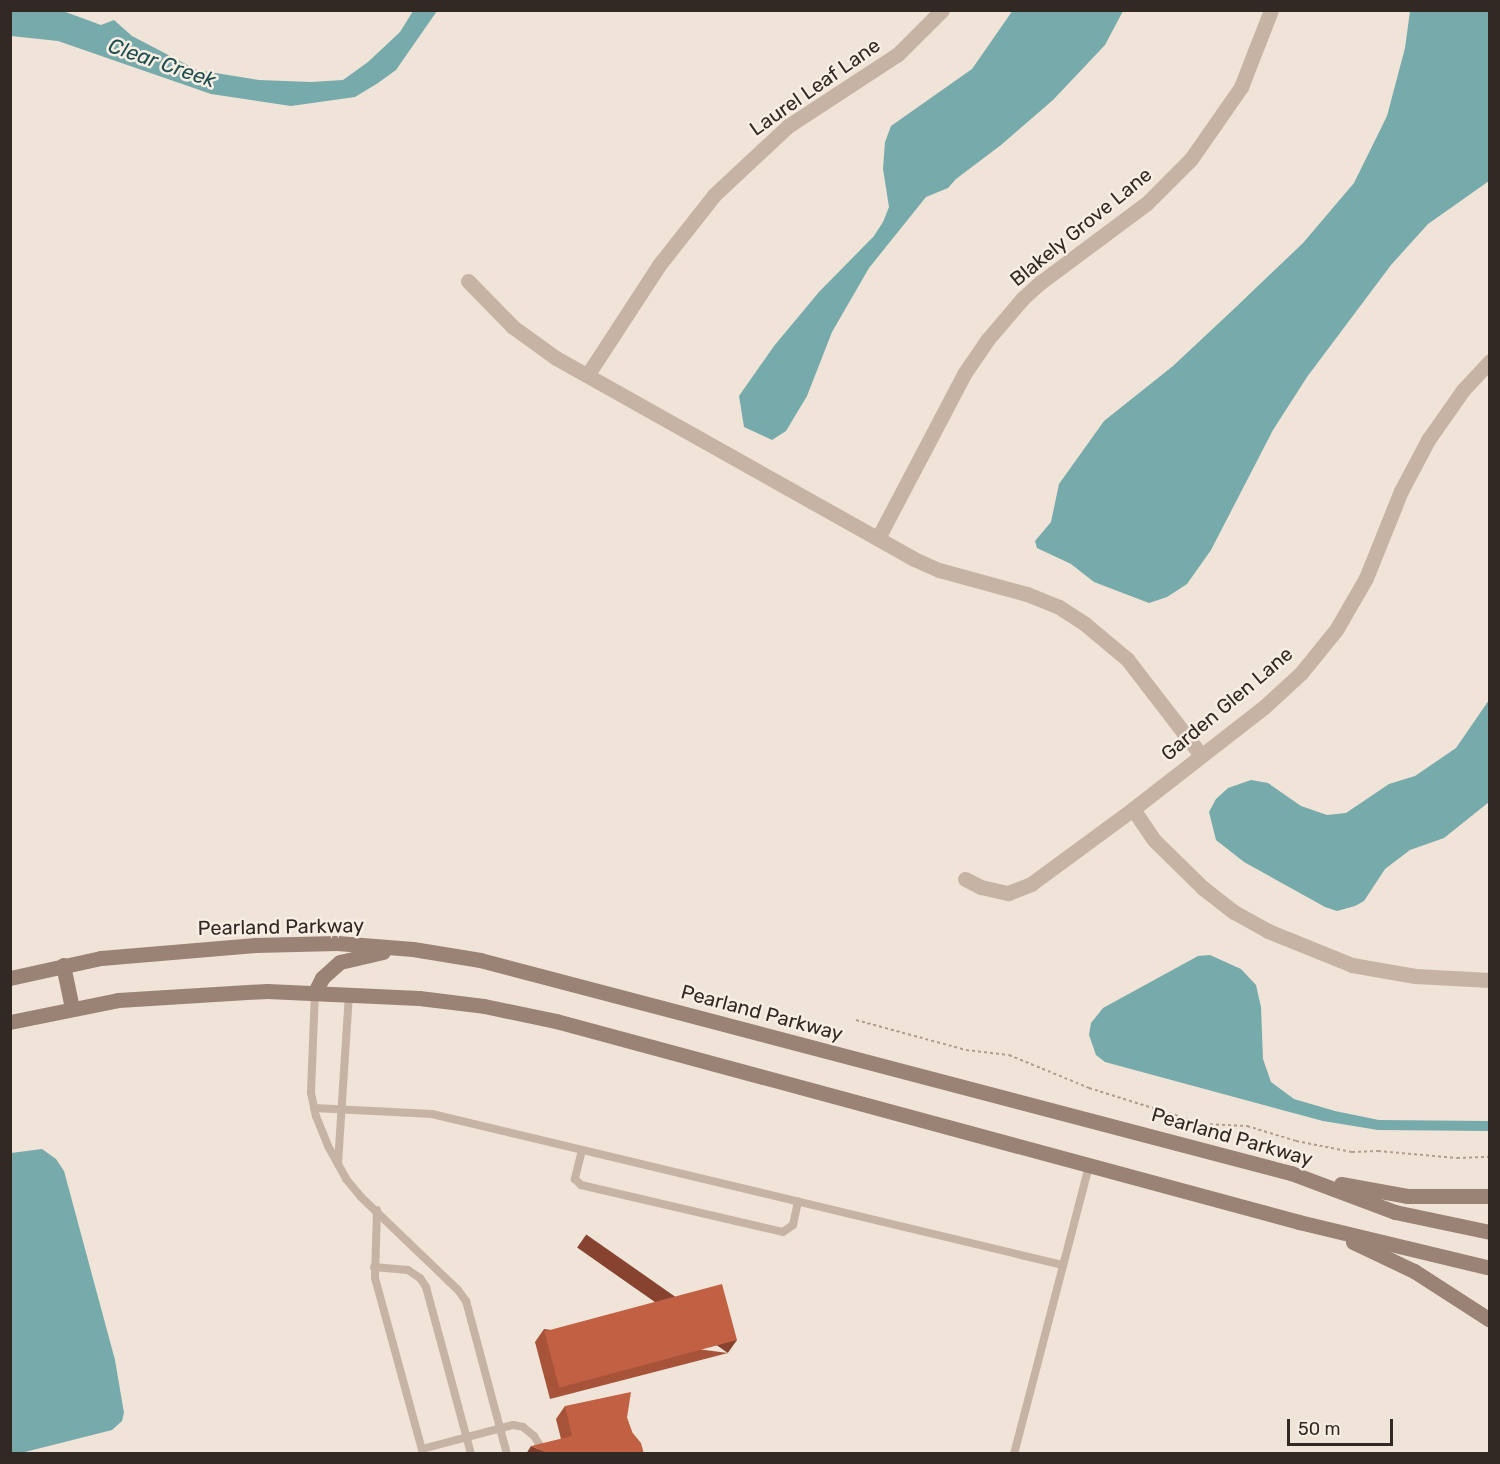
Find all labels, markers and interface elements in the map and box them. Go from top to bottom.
water label: Clear Creek [105,33,219,93]
street label: Laurel Leaf Lane [745,33,885,141]
street label: Blakely Grove Lane [1005,162,1157,292]
street label: Garden Glen Lane [1156,642,1298,766]
street label: Pearland Parkway [198,914,364,940]
street label: Pearland Parkway [678,980,846,1046]
street label: Pearland Parkway [1149,1103,1315,1171]
scale bar [1290,1407,1396,1445]
text: 50 m [1298,1418,1341,1440]

